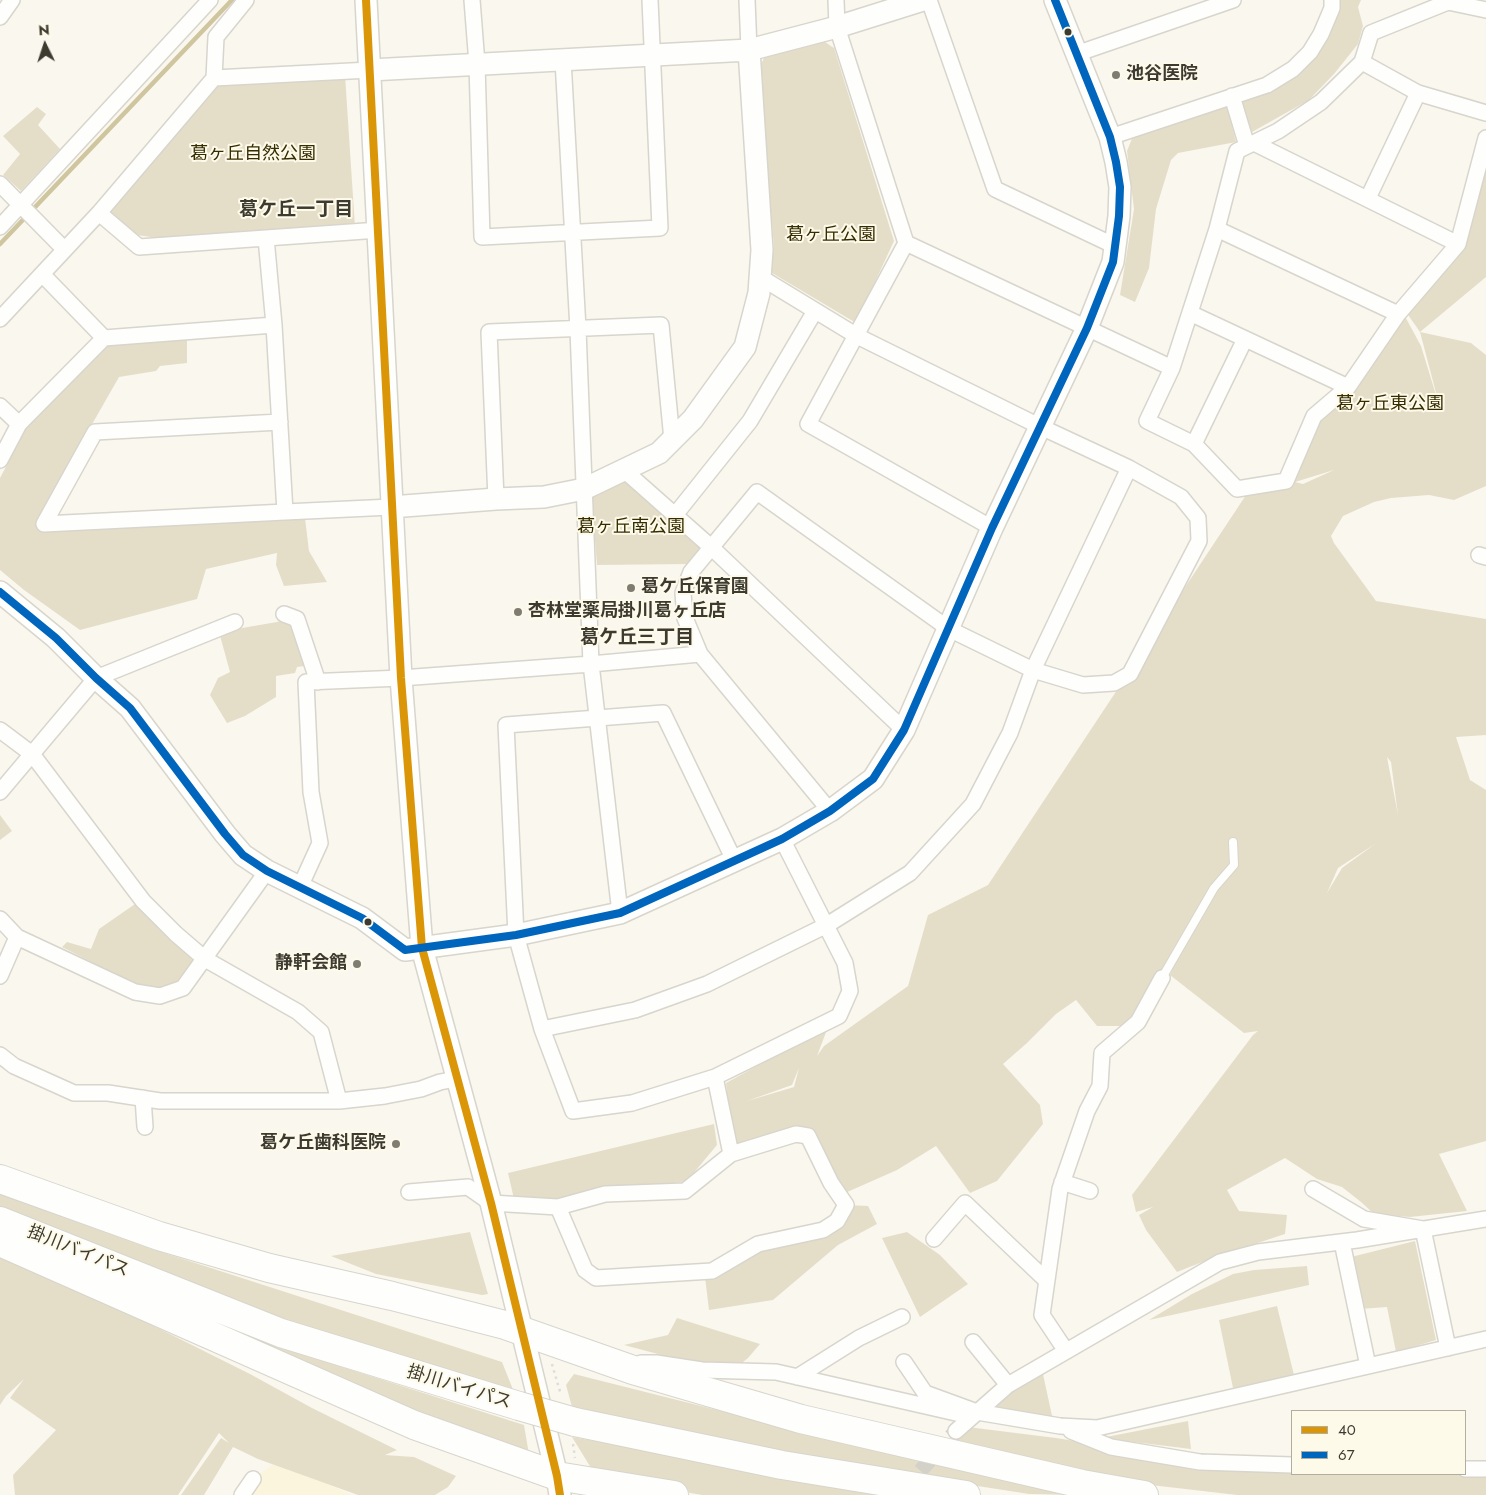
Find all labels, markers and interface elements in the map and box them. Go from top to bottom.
north arrow [20,20,70,70]
text: N [38,20,50,40]
unlabelled marker [1063,27,1073,37]
place label: 池谷医院 [1126,64,1198,86]
marker: 池谷医院 [1110,69,1122,81]
park label: 葛ヶ丘自然公園 [190,144,316,166]
district label: 葛ケ丘一丁目 [239,199,353,221]
park label: 葛ヶ丘公園 [786,225,876,247]
park label: 葛ヶ丘東公園 [1336,394,1444,416]
park label: 葛ヶ丘南公園 [577,517,685,539]
place label: 葛ケ丘保育園 [641,577,749,599]
marker: 葛ケ丘保育園 [625,582,637,594]
place label: 杏林堂薬局掛川葛ヶ丘店 [528,601,726,623]
marker: 杏林堂薬局掛川葛ヶ丘店 [512,606,524,618]
district label: 葛ケ丘三丁目 [580,627,694,649]
unlabelled marker [363,917,373,927]
place label: 静軒会館 [275,953,347,975]
marker: 静軒会館 [351,958,363,970]
place label: 葛ケ丘歯科医院 [260,1133,386,1155]
marker: 葛ケ丘歯科医院 [390,1138,402,1150]
street label: 掛川バイパス [24,1222,132,1282]
street label: 掛川バイパス [404,1362,514,1414]
legend [1291,1410,1466,1475]
text: 40 [1338,1419,1356,1441]
text: 67 [1338,1444,1355,1466]

